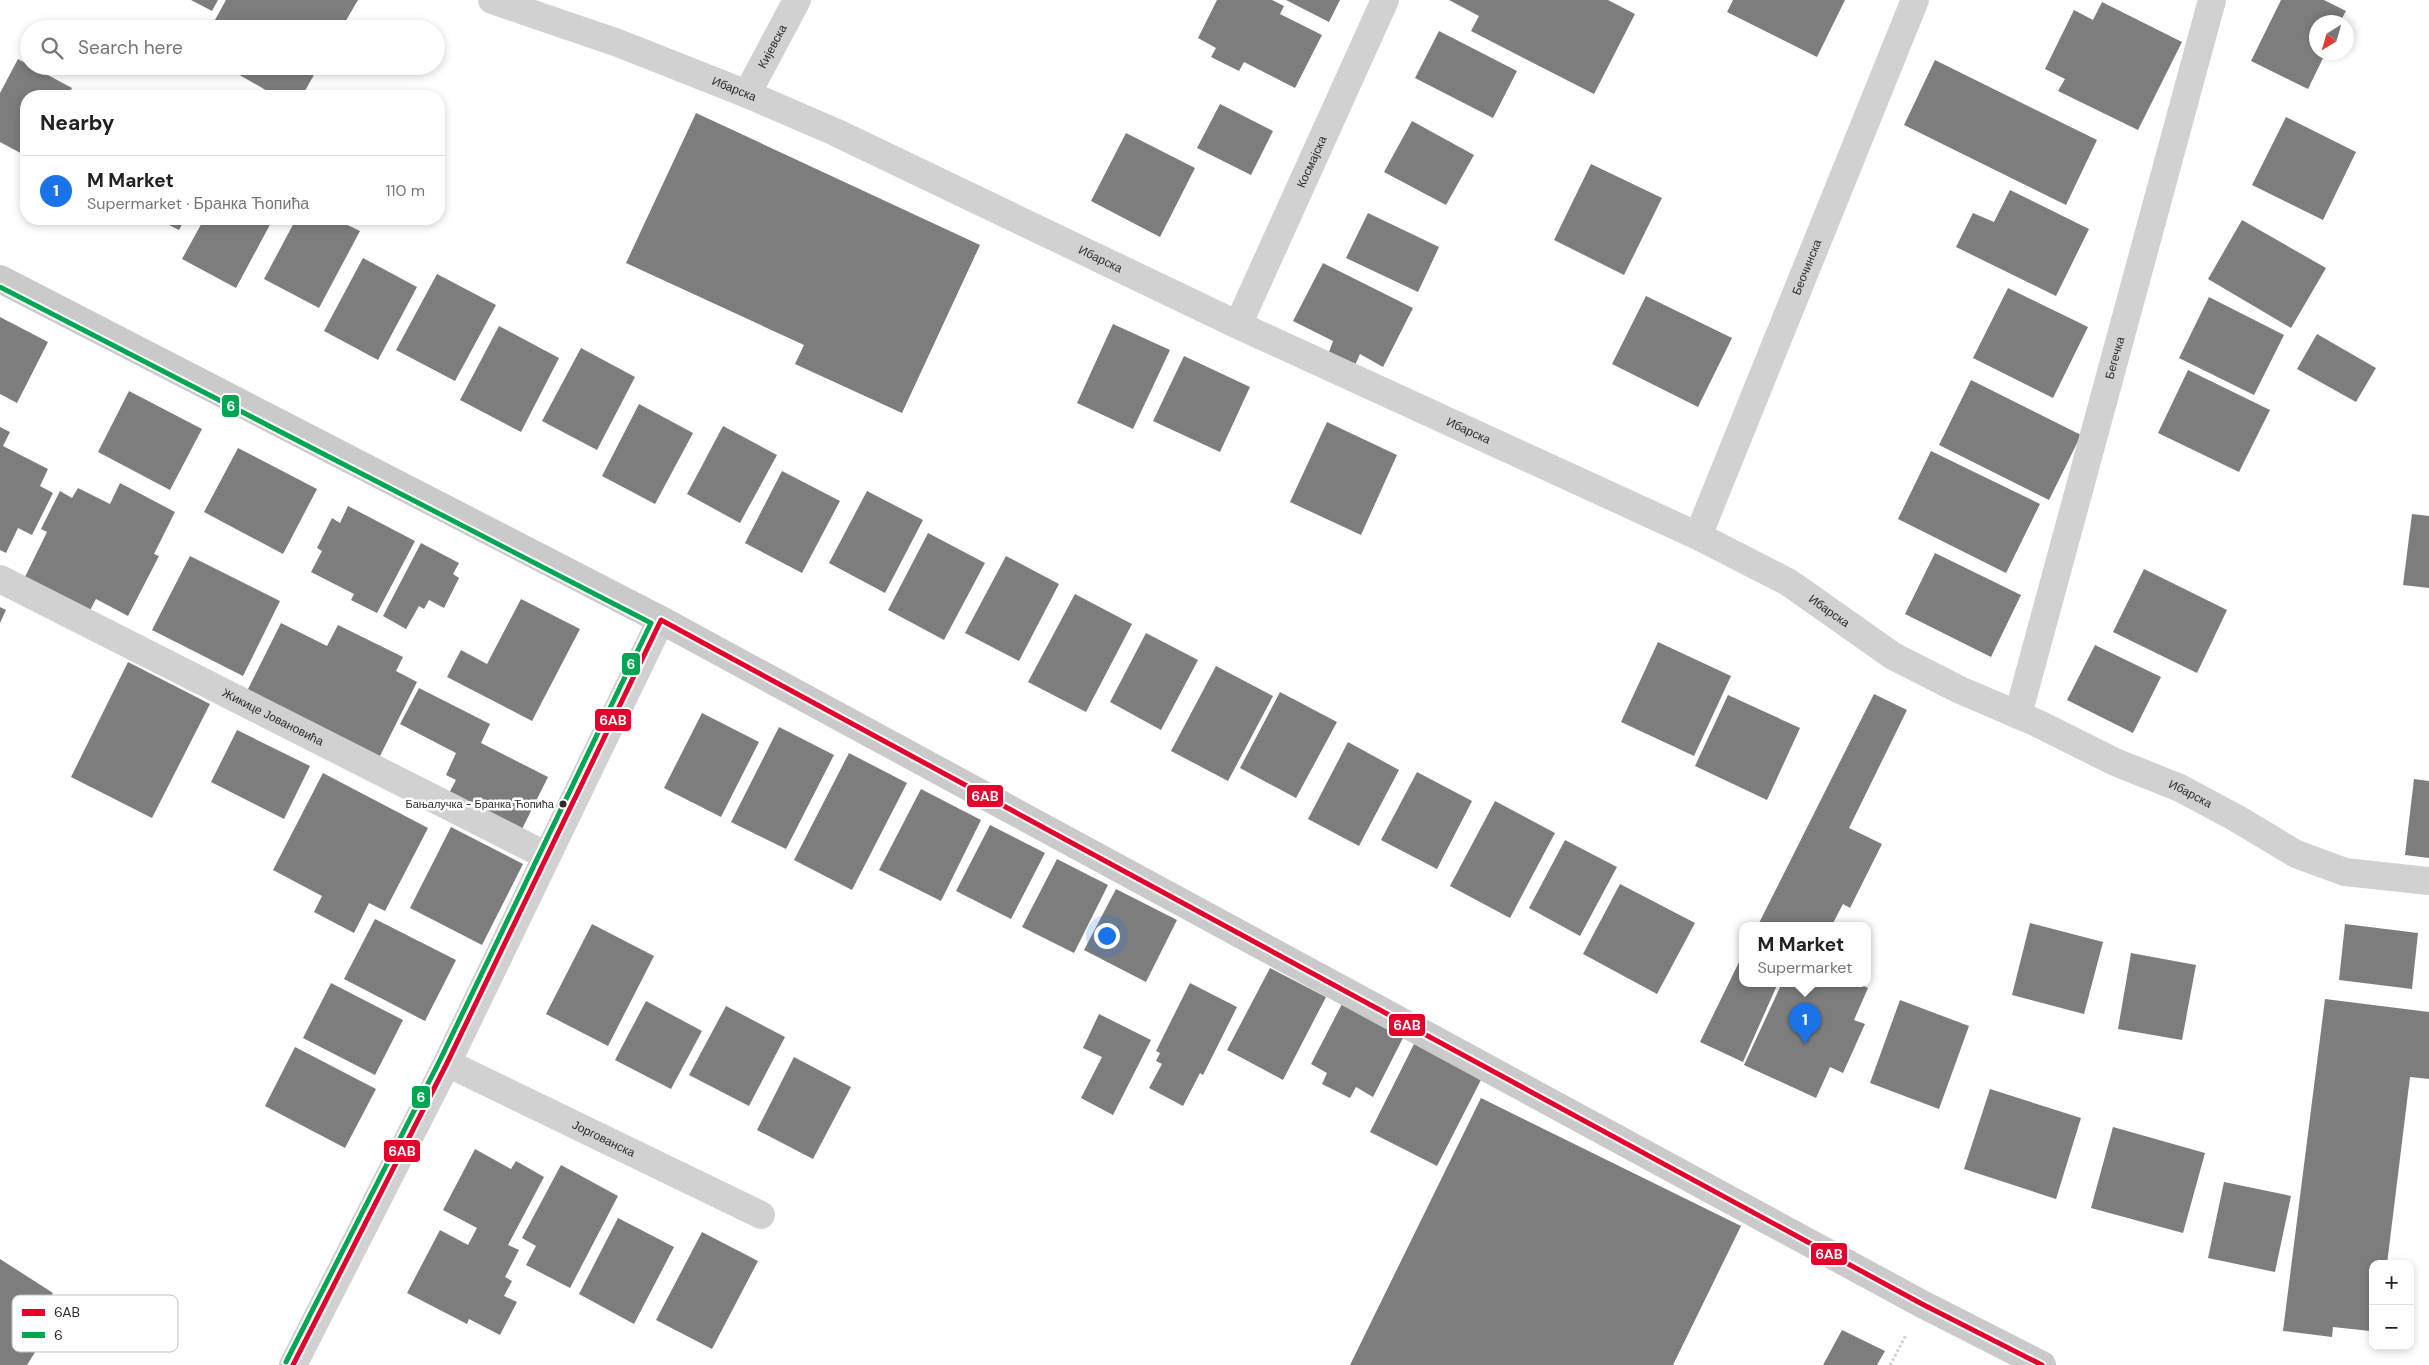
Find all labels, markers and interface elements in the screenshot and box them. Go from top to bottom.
north arrow [2309,15,2354,60]
search box [20,20,445,75]
street label: Кијевска [754,21,791,71]
icon: search [38,34,66,62]
text: Search here [78,35,183,60]
street label: Ибарска [709,73,759,105]
text: Nearby [40,109,114,137]
street label: Космајска [1293,133,1331,190]
text: M Market [87,168,174,193]
text: 1 [53,180,59,201]
text: 110 m [386,180,425,201]
text: Supermarket · Бранка Ћопића [87,193,309,214]
street label: Беочинска [1788,237,1825,297]
street label: Ибарска [1076,242,1125,277]
street label: Бегечка [2101,335,2128,381]
line badge: 6 [221,394,240,418]
text: 6 [227,397,236,415]
street label: Ибарска [1444,414,1493,448]
street label: Ибарска [1805,591,1853,631]
line badge: 6 [621,652,641,676]
text: 6 [627,655,636,673]
street label: Жикице Јовановића [220,685,327,750]
line badge: 6AB [594,708,632,732]
text: 6AB [599,711,627,729]
street label: Ибарска [2166,776,2215,812]
line badge: 6AB [966,784,1004,808]
text: 6AB [971,787,999,805]
place label: Бањалучка - Бранка Ћопића [406,797,555,811]
marker: Бањалучка - Бранка Ћопића [558,799,568,809]
popup [1739,922,1871,987]
your location [1094,923,1120,949]
text: M Market [1758,932,1844,957]
text: Supermarket [1758,957,1852,978]
pin: 1 [1789,1003,1821,1044]
line badge: 6AB [1388,1013,1426,1037]
text: 6AB [1393,1016,1421,1034]
line badge: 6 [411,1085,431,1109]
text: 6 [417,1088,426,1106]
street label: Јоргованска [570,1117,638,1161]
line badge: 6AB [383,1139,421,1163]
text: 6AB [388,1142,416,1160]
line badge: 6AB [1810,1242,1848,1266]
text: 6AB [1815,1245,1843,1263]
map controls [2369,1260,2414,1350]
button: + [2369,1260,2414,1305]
legend [12,1295,178,1352]
text: 6AB [54,1303,80,1321]
button: − [2369,1305,2414,1350]
text: 6 [54,1326,63,1344]

